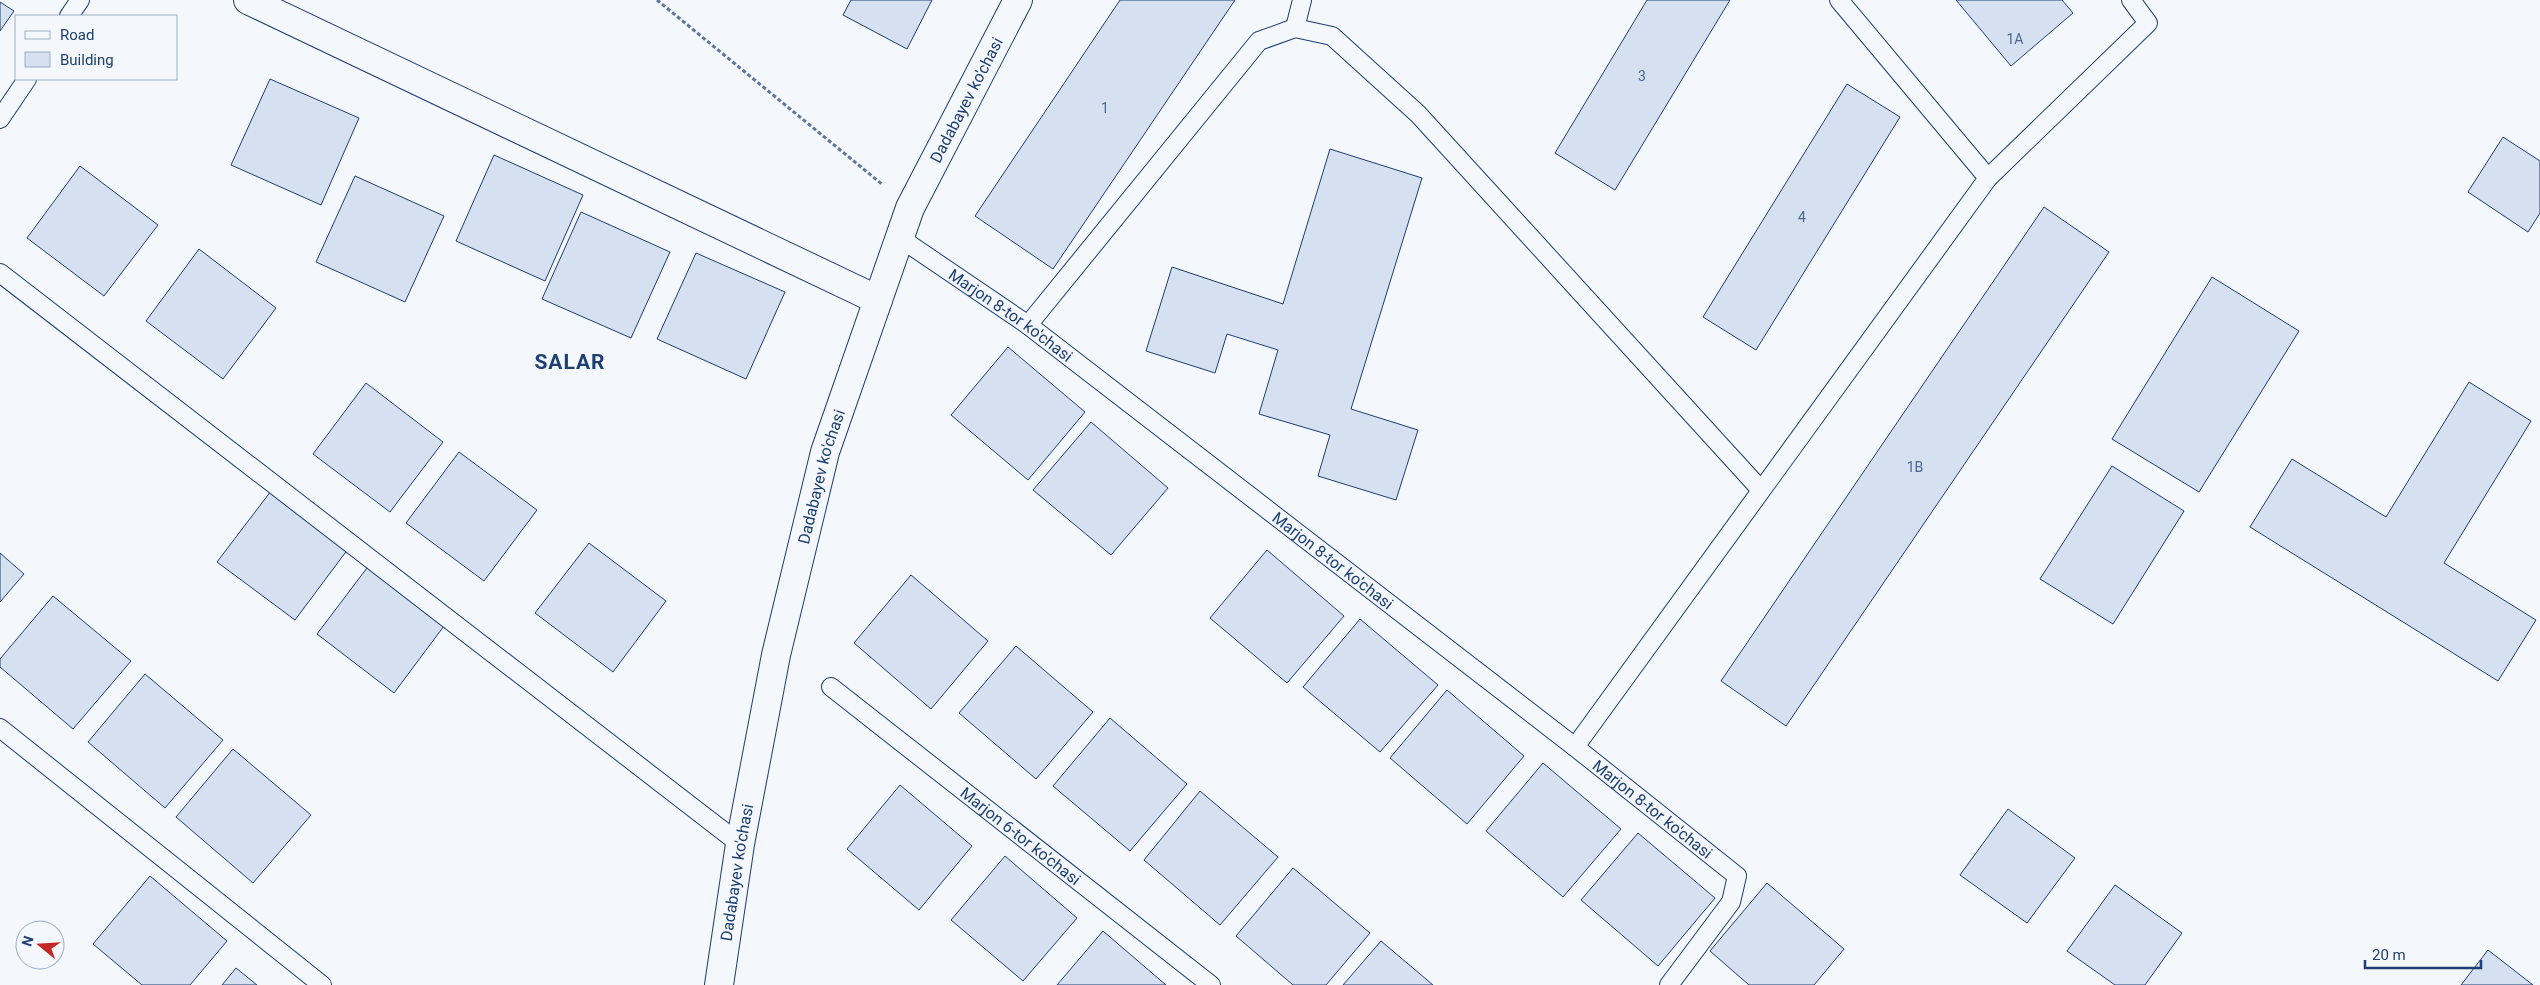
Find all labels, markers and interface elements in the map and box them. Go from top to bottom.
legend [15,15,178,80]
text: Road [60,26,94,44]
house number: 1А [2006,31,2024,47]
street label: Dadabayev ko'chasi [926,34,1007,166]
text: Building [60,51,114,69]
house number: 3 [1638,68,1646,84]
house number: 1 [1101,100,1109,116]
house number: 4 [1798,209,1806,225]
street label: Marjon 8-tor ko'chasi [945,265,1076,366]
district label: SALAR [534,350,606,374]
street label: Dadabayev ko'chasi [794,407,849,546]
house number: 1B [1907,459,1923,475]
street label: Marjon 8-tor ko'chasi [1269,508,1397,613]
street label: Marjon 8-tor ko'chasi [1589,756,1716,863]
street label: Marjon 6-tor ko'chasi [956,783,1084,889]
street label: Dadabayev ko'chasi [717,802,757,942]
north arrow [15,920,65,970]
text: N [18,934,37,948]
scale bar [2365,938,2481,970]
text: 20 m [2372,946,2406,964]

